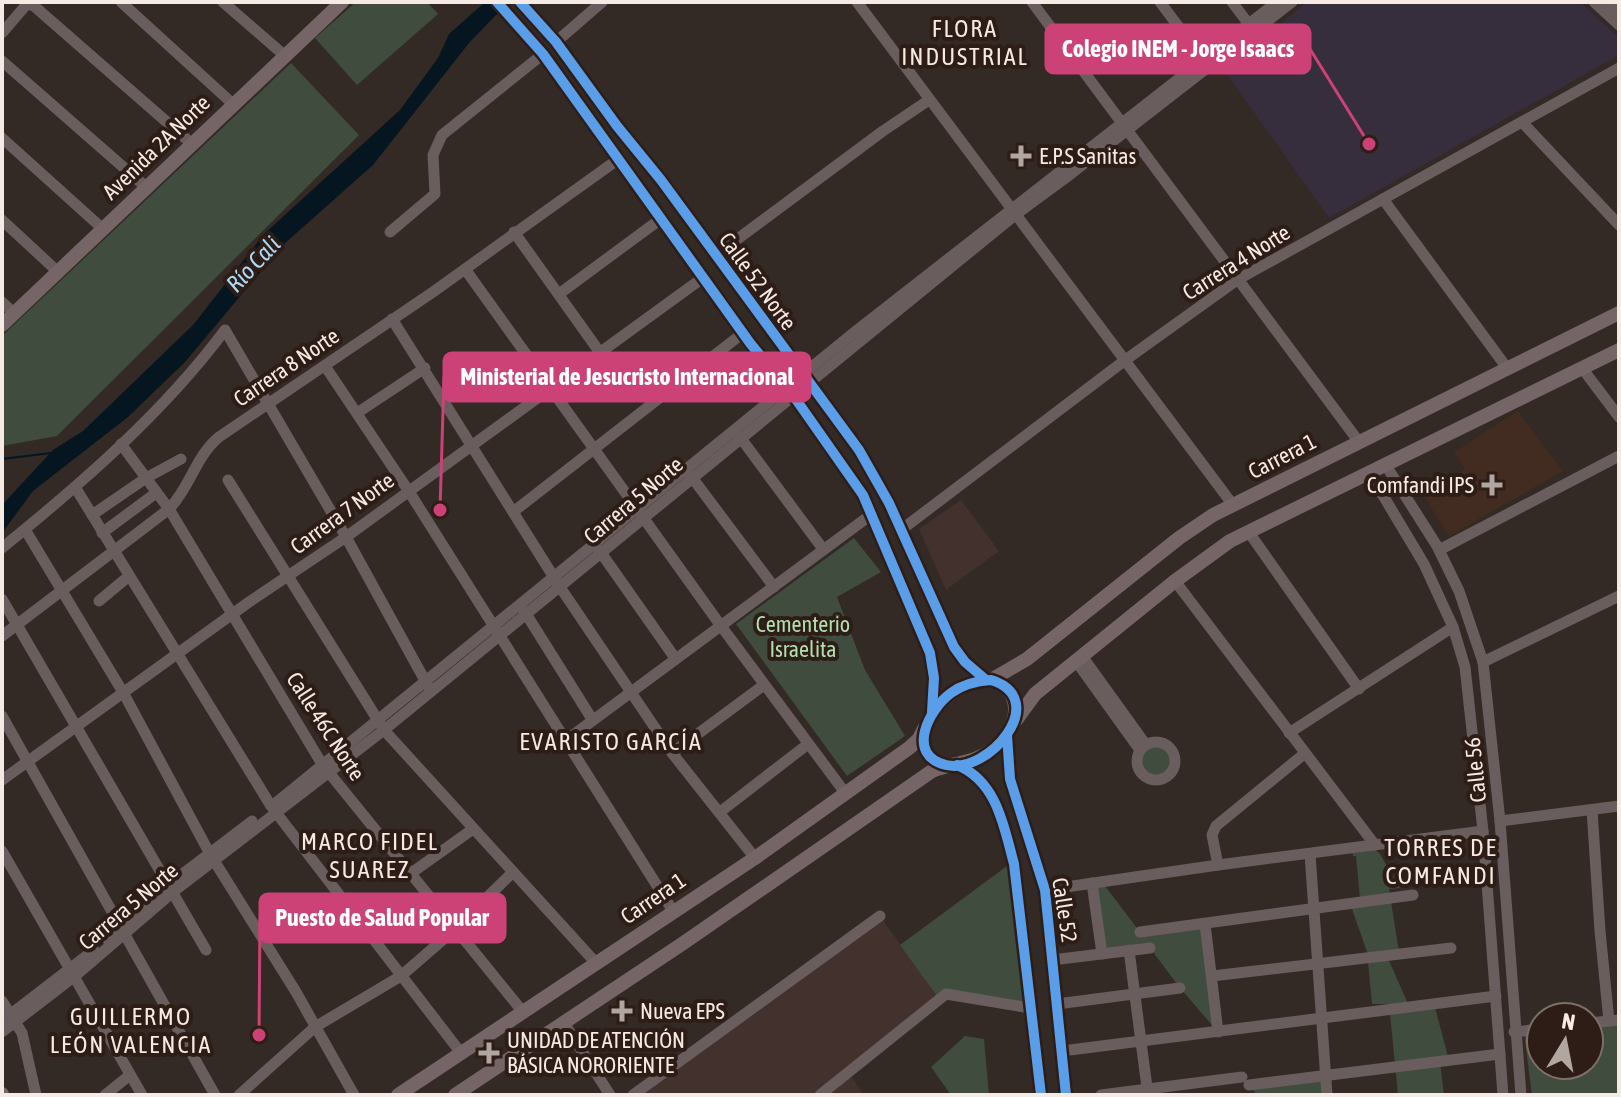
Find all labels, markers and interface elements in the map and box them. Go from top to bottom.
district label: FLORA INDUSTRIAL [901,15,1029,70]
callout: Colegio INEM - Jorge Isaacs [1046,25,1310,73]
text: Colegio INEM - Jorge Isaacs [1062,35,1295,62]
street label: Avenida 2A Norte [97,89,215,205]
place label: E.P.S Sanitas [1039,143,1137,169]
marker: E.P.S Sanitas [1010,145,1032,167]
street label: Carrera 4 Norte [1178,219,1294,305]
street label: Calle 52 Norte [714,227,802,335]
water label: Río Cali [221,231,285,297]
street label: Carrera 8 Norte [228,322,344,412]
callout: Ministerial de Jesucristo Internacional [444,353,810,401]
text: Ministerial de Jesucristo Internacional [460,363,794,390]
street label: Carrera 1 [1244,428,1320,484]
street label: Carrera 5 Norte [578,451,688,549]
street label: Carrera 7 Norte [285,467,399,559]
place label: Comfandi IPS [1367,472,1474,498]
marker: Comfandi IPS [1481,474,1503,496]
park label: Cementerio Israelita [756,611,850,662]
street label: Calle 46C Norte [281,667,371,785]
district label: EVARISTO GARCÍA [519,728,703,755]
street label: Calle 56 [1459,736,1491,804]
district label: MARCO FIDEL SUAREZ [301,828,439,883]
district label: TORRES DE COMFANDI [1384,834,1498,889]
street label: Carrera 5 Norte [73,857,183,955]
street label: Carrera 1 [616,867,690,929]
street label: Calle 52 [1047,876,1083,944]
callout: Puesto de Salud Popular [260,894,505,942]
text: Puesto de Salud Popular [275,904,490,931]
place label: Nueva EPS [640,998,725,1024]
marker: Nueva EPS [611,1000,633,1022]
north arrow [1525,1001,1605,1081]
district label: GUILLERMO LEÓN VALENCIA [50,1003,212,1058]
text: N [1560,1007,1577,1035]
place label: UNIDAD DE ATENCIÓN BÁSICA NORORIENTE [507,1027,685,1078]
marker: UNIDAD DE ATENCIÓN BÁSICA NORORIENTE [478,1042,500,1064]

